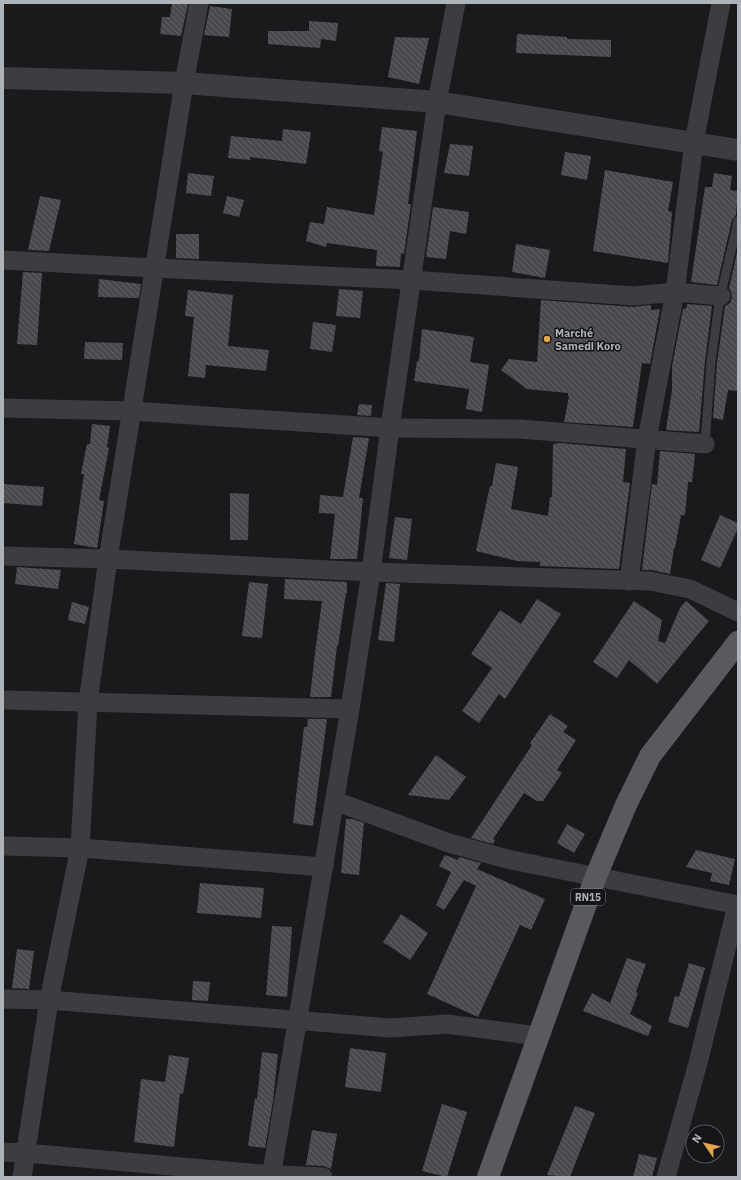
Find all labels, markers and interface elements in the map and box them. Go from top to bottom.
place label: Marché Samedi Koro [555,326,621,353]
marker: Marché Samedi Koro [542,334,552,344]
road number: RN15 [571,889,605,905]
north arrow [685,1124,725,1164]
text: N [689,1131,705,1146]

